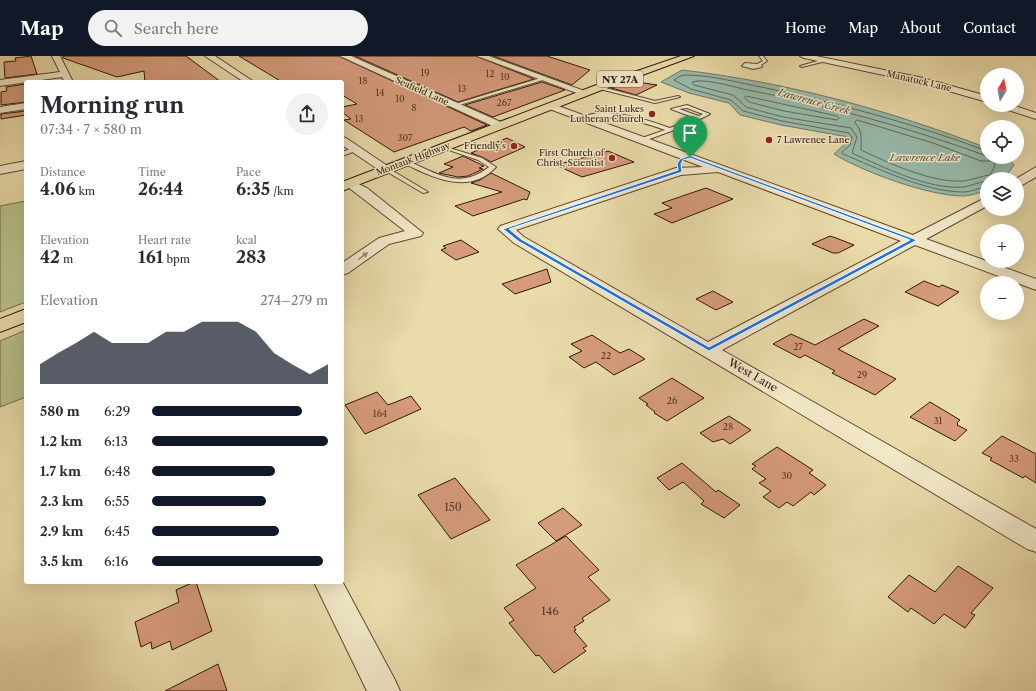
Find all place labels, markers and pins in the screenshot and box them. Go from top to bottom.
place label: Saint Lukes Lutheran Church [570,103,644,124]
marker: Saint Lukes Lutheran Church [647,109,657,119]
pin [673,116,707,157]
place label: 7 Lawrence Lane [777,134,850,145]
marker: 7 Lawrence Lane [764,135,774,145]
place label: Friendly's [464,140,506,151]
marker: Friendly's [509,141,519,151]
place label: First Church of Christ, Scientist [537,147,606,168]
marker: First Church of Christ, Scientist [607,153,617,163]

